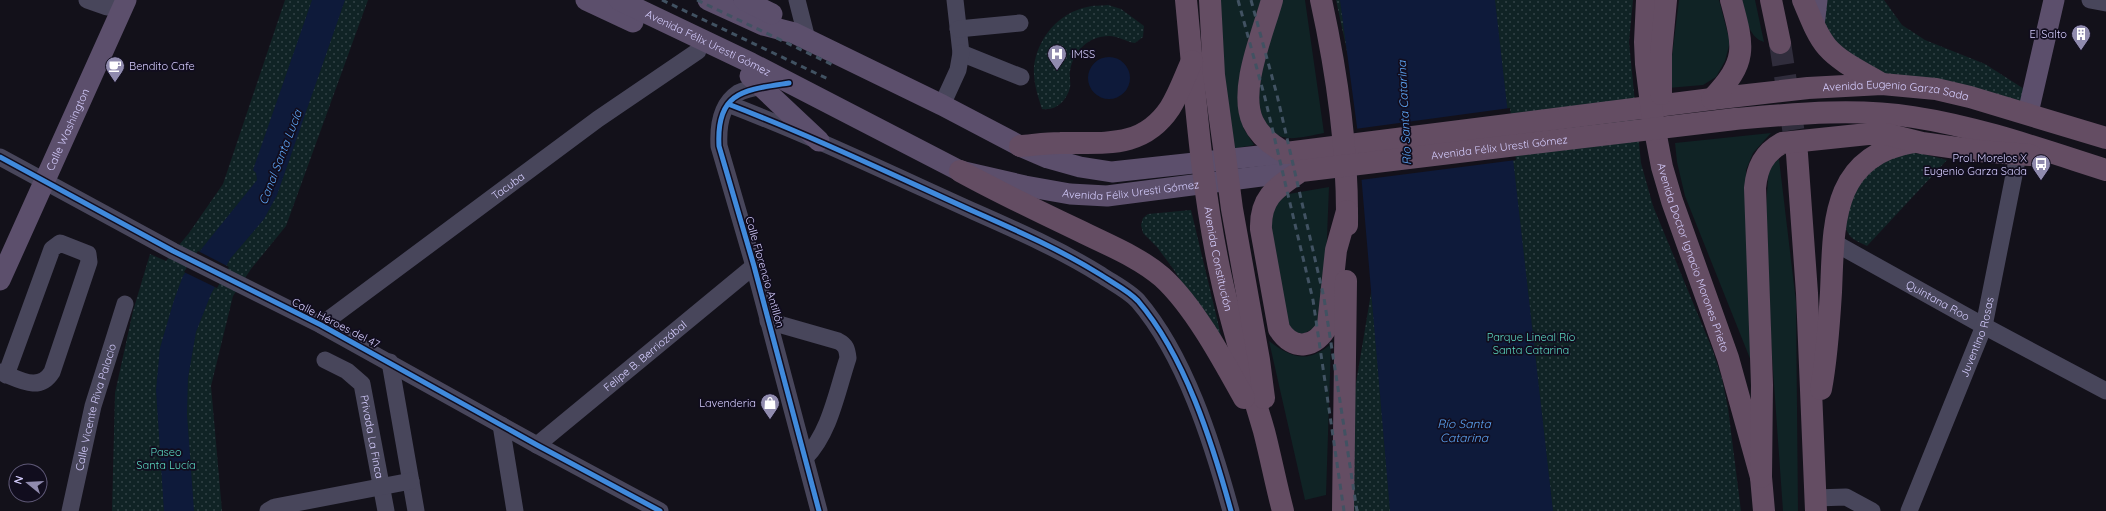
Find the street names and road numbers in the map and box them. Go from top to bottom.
street label: Avenida Félix Uresti Gómez [643,7,773,79]
street label: Avenida Eugenio Garza Sada [1822,77,1970,103]
street label: Calle Washington [43,86,92,173]
street label: Avenida Félix Uresti Gómez [1430,132,1568,162]
street label: Avenida Doctor Ignacio Morones Prieto [1654,162,1732,354]
street label: Tacuba [489,169,527,203]
street label: Avenida Félix Uresti Gómez [1061,177,1200,203]
street label: Avenida Constitución [1201,206,1236,313]
street label: Calle Florencio Antillón [742,215,788,329]
street label: Quintana Roo [1904,277,1972,324]
street label: Calle Héroes del 47 [290,295,383,351]
street label: Juventino Rosas [1957,296,1997,379]
street label: Felipe B. Berriozábal [600,317,690,394]
street label: Calle Vicente Riva Palacio [72,341,119,472]
street label: Privada La Finca [357,394,387,480]

